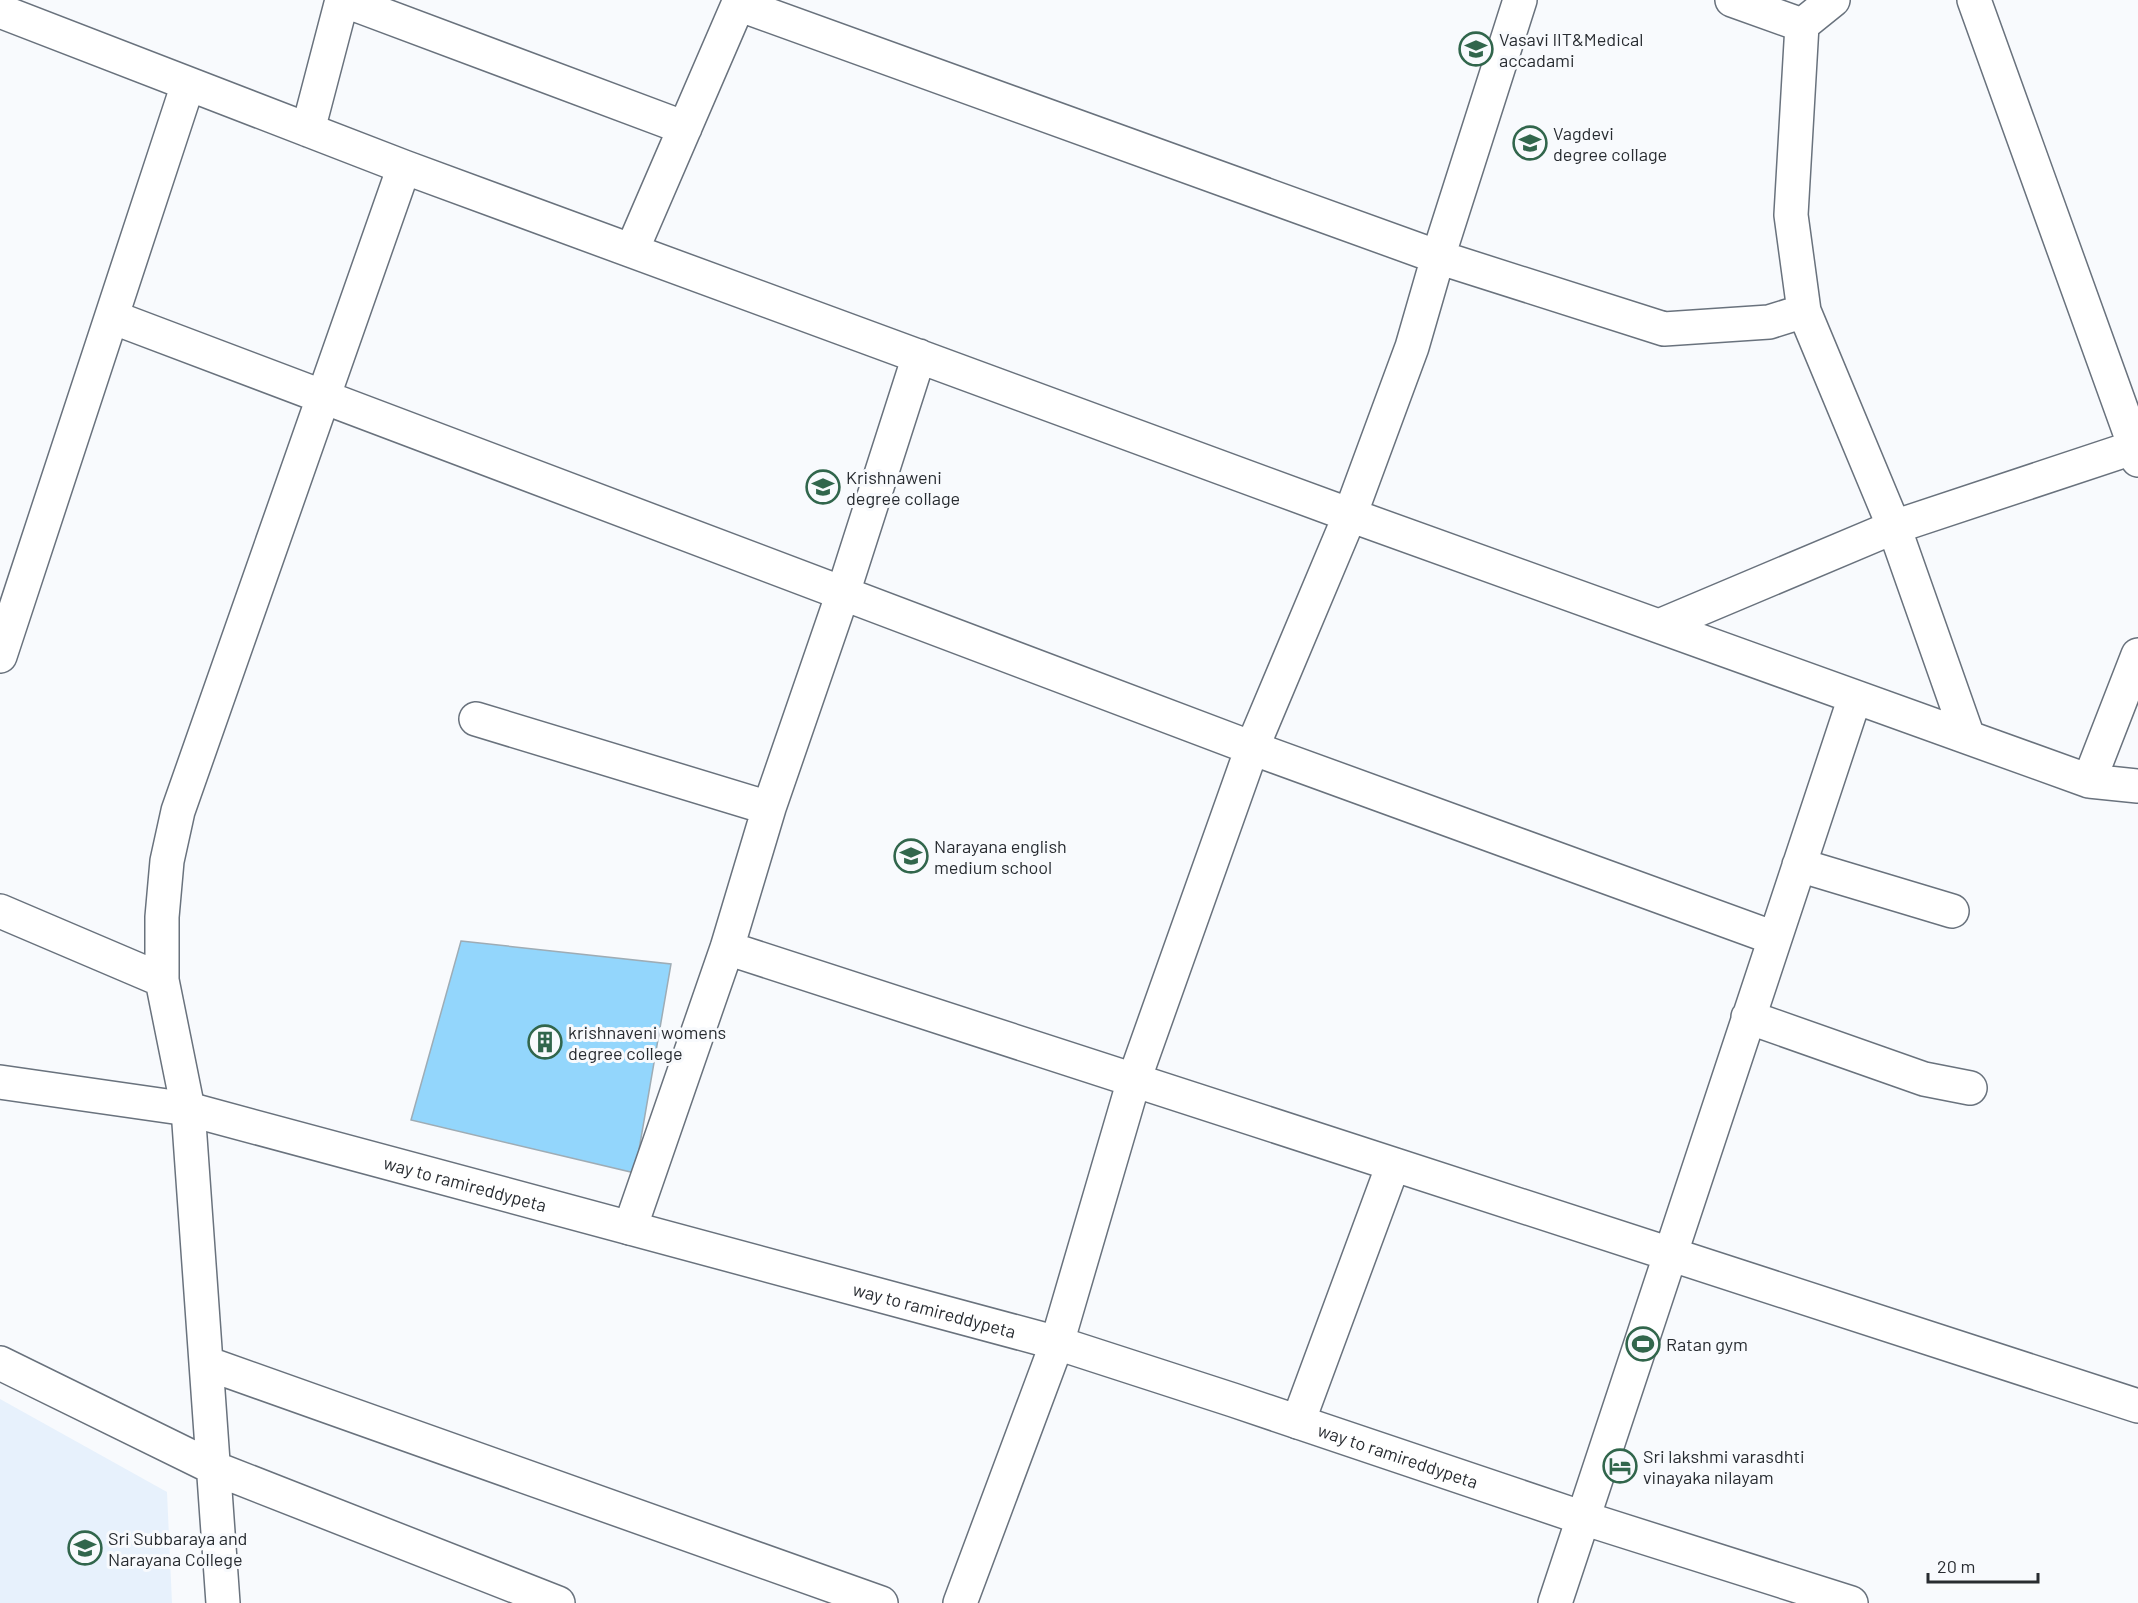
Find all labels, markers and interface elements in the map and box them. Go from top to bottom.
place label: Vasavi IIT&Medical accadami [1499,28,1643,71]
school or university icon: Vasavi IIT&Medical accadami [1458,31,1494,67]
place label: Vagdevi degree collage [1553,122,1667,165]
school or university icon: Vagdevi degree collage [1512,125,1548,161]
place label: Krishnaweni degree collage [846,466,960,509]
school or university icon: Krishnaweni degree collage [805,469,841,505]
place label: Narayana english medium school [934,835,1067,878]
school or university icon: Narayana english medium school [893,838,929,874]
place label: krishnaveni womens degree college [568,1021,726,1064]
building icon: krishnaveni womens degree college [527,1024,563,1060]
street label: way to ramireddypeta [381,1151,549,1216]
street label: way to ramireddypeta [851,1278,1018,1342]
sports icon: Ratan gym [1625,1326,1661,1362]
place label: Ratan gym [1666,1333,1748,1355]
street label: way to ramireddypeta [1315,1418,1481,1493]
place label: Sri lakshmi varasdhti vinayaka nilayam [1643,1445,1805,1488]
hotel icon: Sri lakshmi varasdhti vinayaka nilayam [1602,1448,1638,1484]
place label: Sri Subbaraya and Narayana College [108,1527,247,1570]
school or university icon: Sri Subbaraya and Narayana College [67,1530,103,1566]
scale bar [1928,1546,2038,1584]
text: 20 m [1937,1555,1975,1577]

